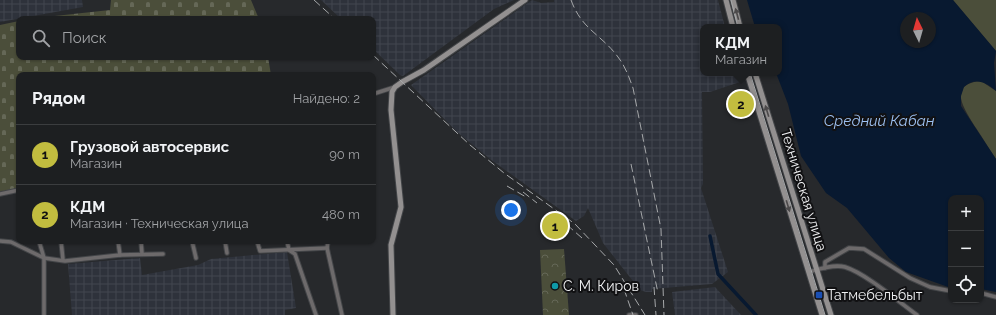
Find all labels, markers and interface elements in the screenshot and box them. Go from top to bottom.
one-way arrow [733,7,739,20]
north arrow [900,12,936,48]
search box [16,16,376,60]
popup [700,24,782,76]
icon: search [30,27,52,49]
text: Поиск [62,29,107,47]
text: КДМ [715,34,750,52]
text: Магазин [715,52,767,67]
text: Рядом [32,88,85,108]
pin: 2 [728,89,754,119]
text: Найдено: 2 [293,91,360,106]
one-way arrow [764,104,770,116]
water label: Средний Кабан [824,112,935,130]
street label: Техническая улица [778,127,830,253]
text: Грузовой автосервис [70,138,229,156]
text: 1 [42,147,48,162]
text: 90 m [329,147,360,162]
text: Магазин [70,156,122,171]
map controls [948,195,984,303]
button: + [948,195,984,231]
text: КДМ [70,198,105,216]
your location [501,200,521,220]
one-way arrow [785,201,791,213]
text: 2 [41,207,49,222]
text: 480 m [322,207,360,222]
pin: 1 [542,211,568,241]
text: Магазин · Техническая улица [70,216,248,231]
button: − [948,231,984,267]
button: locate [948,267,984,303]
place label: С. М. Киров [563,278,639,294]
marker: С. М. Киров [550,281,560,291]
place label: Татмебельбыт [827,287,923,303]
marker: Татмебельбыт [814,290,824,300]

